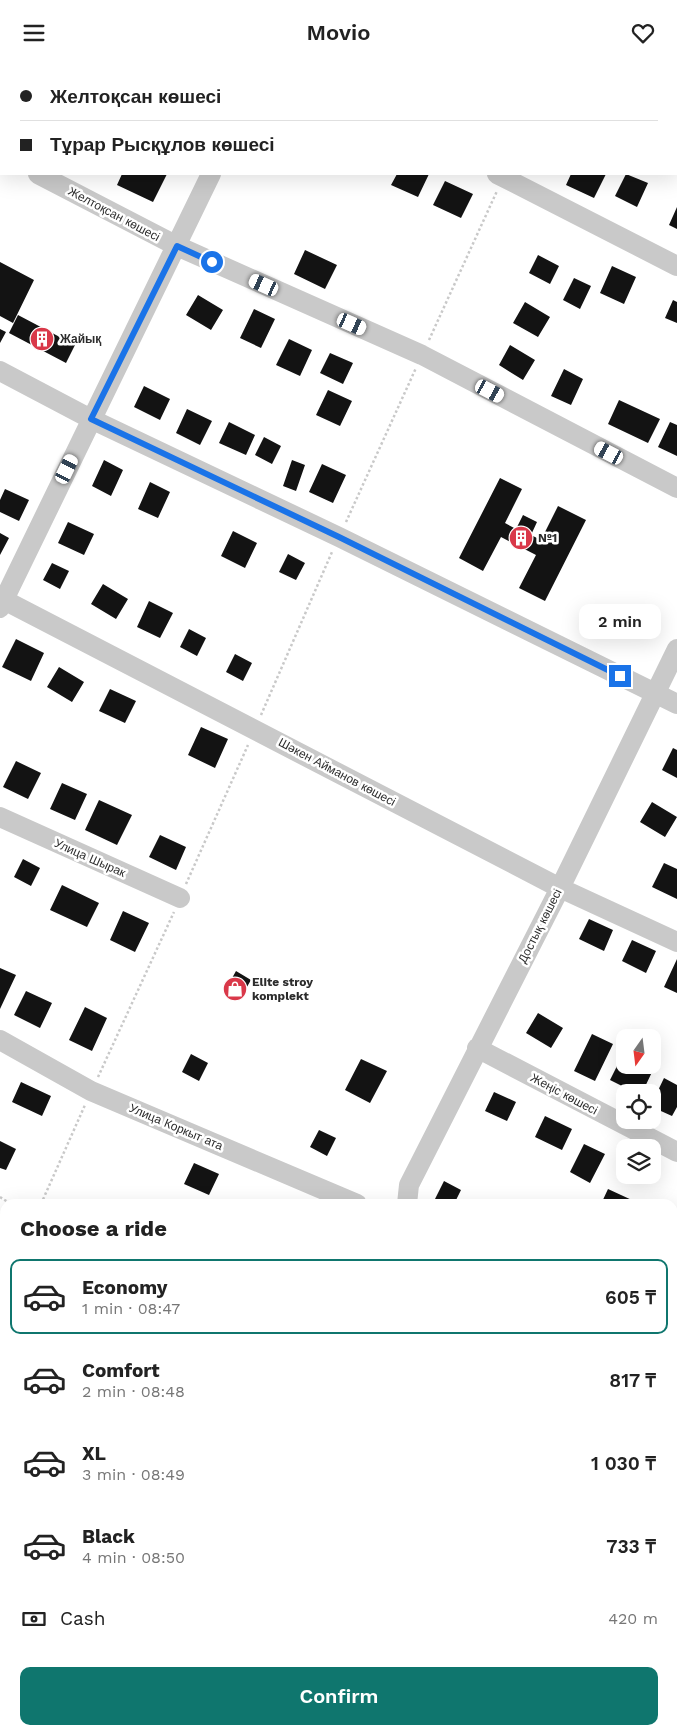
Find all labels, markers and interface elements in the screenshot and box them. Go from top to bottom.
icon: menu [20,19,48,47]
icon: heart [629,19,657,47]
text: Movio [307,20,370,45]
text: Желтоқсан көшесі [50,85,221,108]
text: Тұрар Рысқұлов көшесі [50,133,275,156]
street label: Желтоқсан көшесі [66,184,162,244]
route start [201,251,223,273]
car [247,272,280,298]
car [335,311,368,337]
building icon: Жайық [29,326,55,352]
place label: Жайық [59,332,101,346]
car [473,377,506,405]
car [592,439,625,467]
car [53,452,80,486]
building icon: №1 [508,525,534,551]
place label: №1 [538,531,557,545]
callout: 2 min [579,603,661,639]
text: 2 min [598,612,642,631]
route end [609,665,631,687]
street label: Шәкен Айманов көшесі [276,735,398,809]
street label: Улица Шырак [52,836,128,880]
street label: Достық көшесі [515,887,565,965]
place label: Elite stroy komplekt [252,975,313,1003]
shop icon: Elite stroy komplekt [222,976,248,1002]
north arrow [616,1029,661,1074]
map controls [616,1029,661,1184]
street label: Жеңіс көшесі [528,1070,600,1118]
button: locate [616,1084,661,1129]
street label: Улица Коркыт ата [127,1101,225,1153]
button: layers [616,1139,661,1184]
text: Choose a ride [20,1216,167,1241]
icon: car [22,1274,67,1319]
text: Economy [82,1276,167,1299]
text: 605 ₸ [605,1286,656,1309]
text: 1 min · 08:47 [82,1299,180,1318]
icon: car [22,1357,67,1402]
text: Comfort [82,1359,160,1382]
text: 817 ₸ [609,1369,656,1392]
text: 2 min · 08:48 [82,1382,185,1401]
icon: car [22,1440,67,1485]
text: XL [82,1442,106,1465]
text: 1 030 ₸ [591,1452,656,1475]
text: 3 min · 08:49 [82,1465,185,1484]
icon: car [22,1523,67,1568]
text: Black [82,1525,135,1548]
text: 733 ₸ [606,1535,656,1558]
text: 4 min · 08:50 [82,1548,185,1567]
icon: cash [20,1605,48,1633]
text: Cash [60,1607,106,1630]
text: 420 m [608,1609,658,1628]
button: Confirm [20,1667,658,1725]

